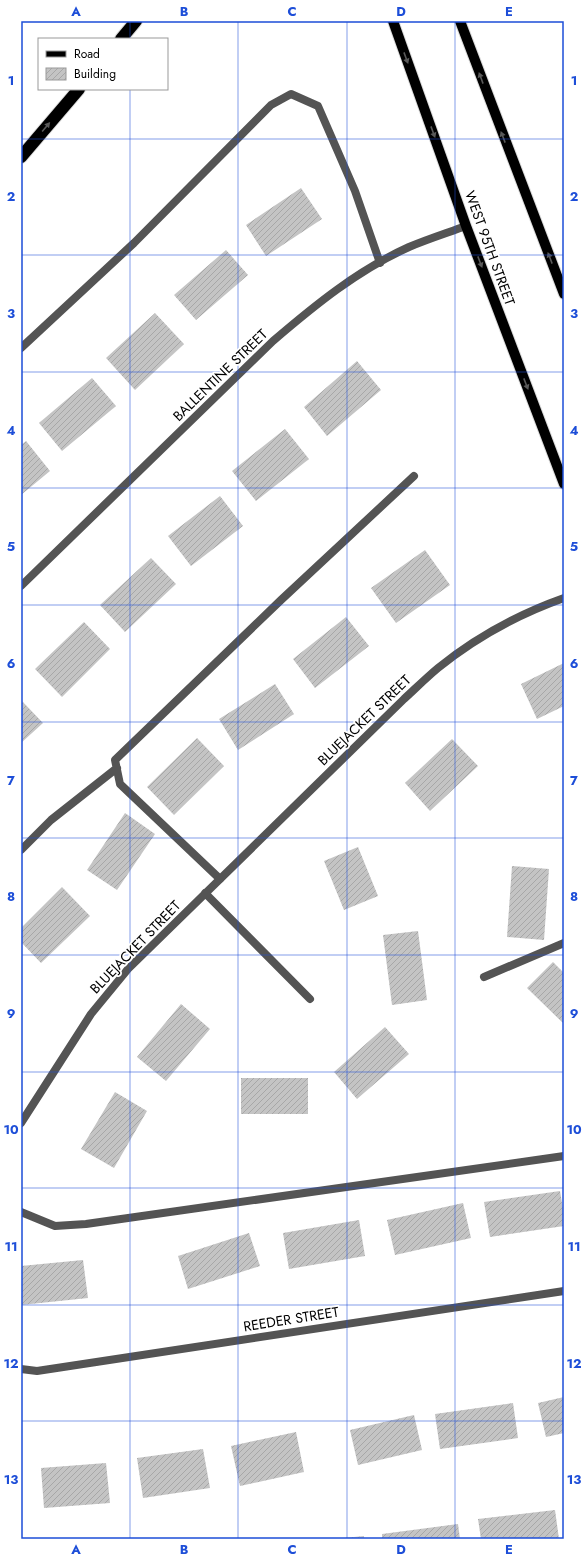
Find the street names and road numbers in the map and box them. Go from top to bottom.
street label: WEST 95TH STREET [460,188,520,309]
street label: BALLENTINE STREET [168,324,272,425]
street label: BLUEJACKET STREET [313,670,415,770]
street label: BLUEJACKET STREET [85,896,185,998]
street label: REEDER STREET [242,1302,341,1336]

